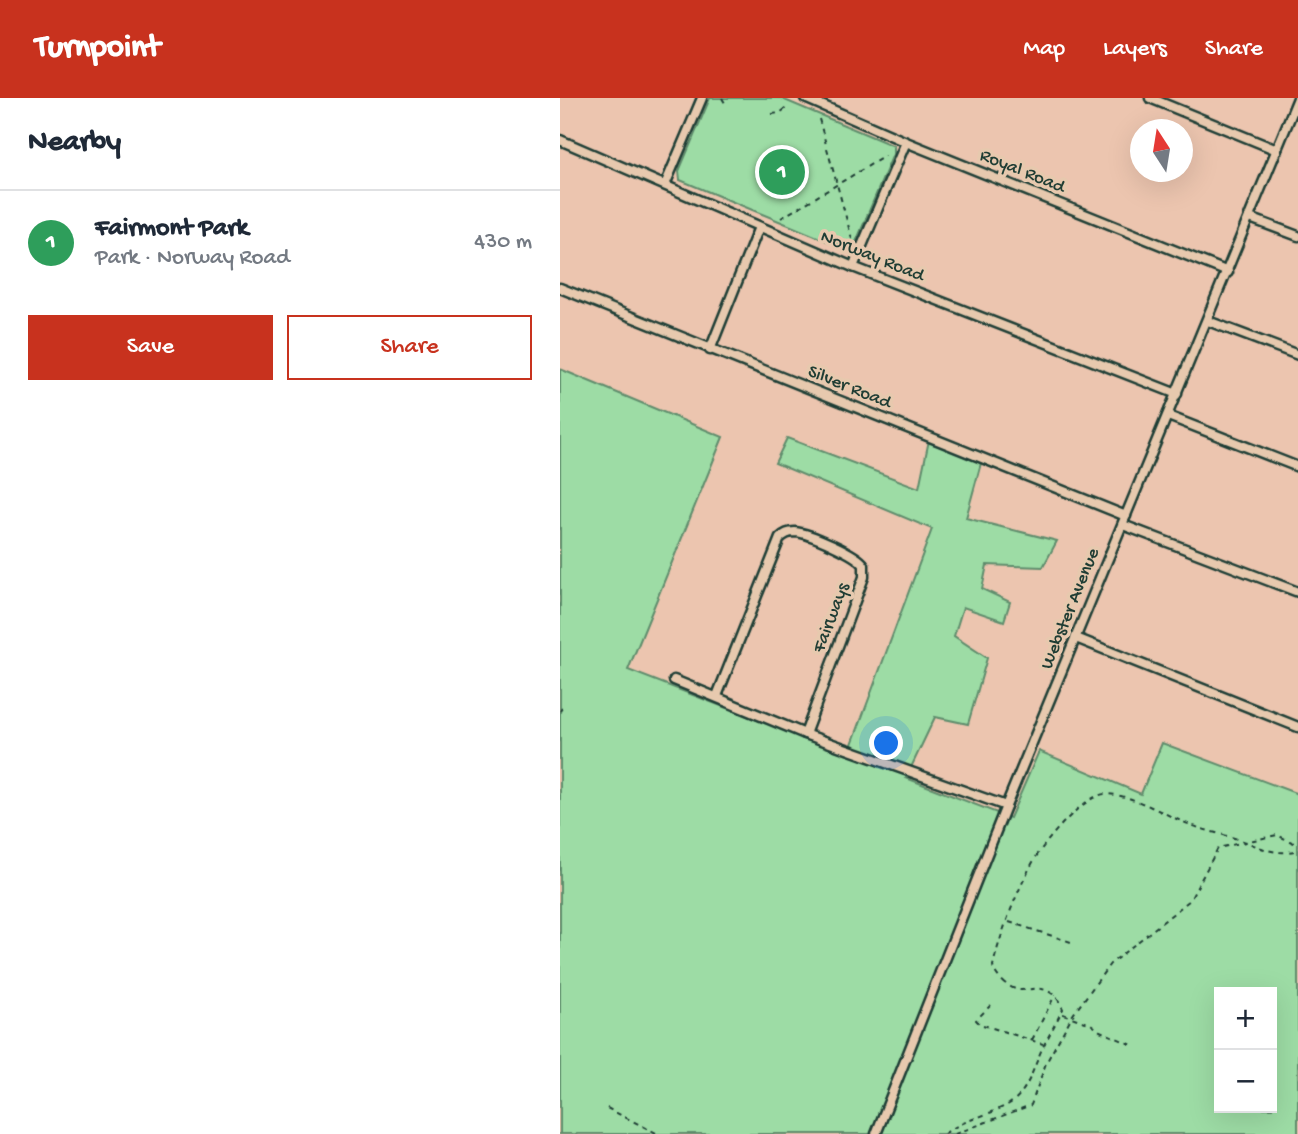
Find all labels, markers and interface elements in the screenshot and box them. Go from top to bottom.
text: Turnpoint [35,30,160,68]
text: Map [1023,35,1065,64]
text: Layers [1103,35,1167,64]
text: Share [1205,35,1263,64]
north arrow [1130,119,1193,182]
text: Nearby [28,126,121,161]
street label: Royal Road [976,144,1070,200]
pin: 1 [759,146,805,198]
text: Fairmont Park [95,214,248,245]
street label: Norway Road [817,226,929,289]
text: 1 [46,229,56,256]
text: 430 m [474,229,532,256]
text: Park · Norway Road [95,245,290,272]
button: Save [28,315,273,380]
button: Share [287,315,532,380]
street label: Silver Road [804,361,896,416]
street label: Webster Avenue [1036,545,1106,673]
street label: Fairways [808,579,856,657]
your location [869,726,903,760]
map controls [1214,987,1277,1113]
button: + [1214,987,1277,1050]
button: − [1214,1050,1277,1113]

